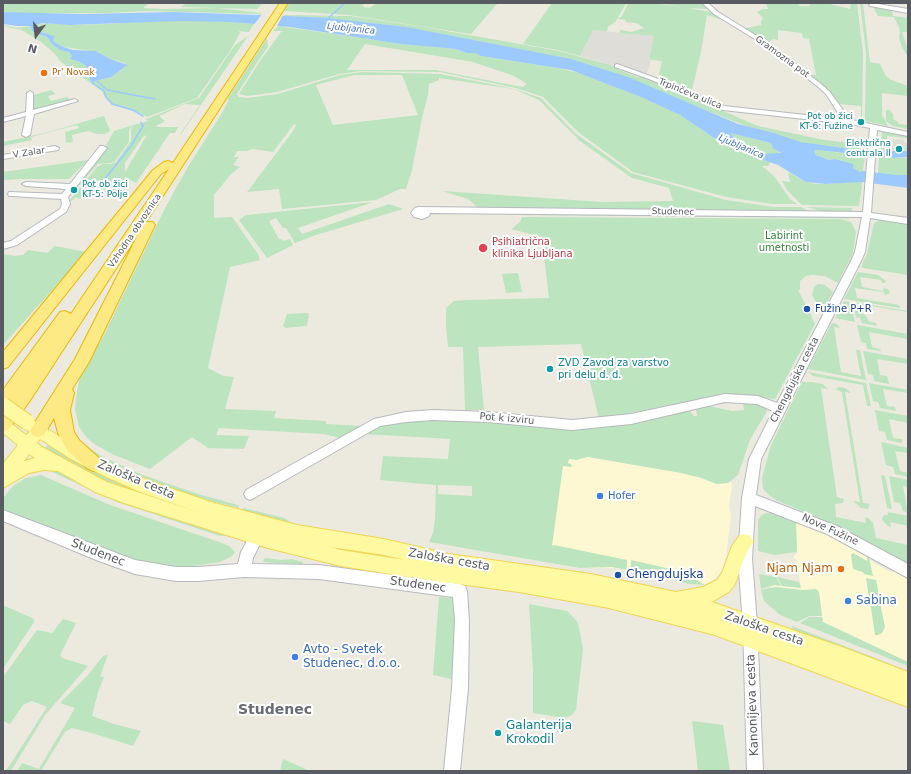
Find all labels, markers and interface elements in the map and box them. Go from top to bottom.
north arrow [16,16,56,56]
water label: Ljubljanica [327,21,375,37]
street label: Gramozna pot [753,34,811,80]
text: N [27,41,39,56]
marker: Pr' Novak [39,68,49,78]
place label: Pr' Novak [52,68,95,78]
street label: Trpinčeva ulica [657,76,723,112]
place label: Pot ob žici KT-6: Fužine [799,112,853,133]
marker: Pot ob žici KT-6: Fužine [856,117,866,127]
water label: Ljubljanica [717,133,765,161]
place label: Električna centrala II [846,139,891,160]
marker: Električna centrala II [894,144,904,154]
street label: V Zalar [12,145,46,161]
place label: Pot ob žici KT-5: Polje [82,180,128,201]
marker: Pot ob žici KT-5: Polje [69,185,79,195]
street label: Vzhodna obvoznica [106,192,164,270]
street label: Studenec [652,206,694,218]
park label: Labirint umetnosti [759,230,809,254]
place label: Psihiatrična klinika Ljubljana [492,236,573,260]
marker: Psihiatrična klinika Ljubljana [477,242,489,254]
place label: Fužine P+R [815,303,872,315]
marker: Fužine P+R [802,304,812,314]
street label: Chengdujska cesta [768,335,822,425]
place label: ZVD Zavod za varstvo pri delu d. d. [558,357,669,380]
marker: ZVD Zavod za varstvo pri delu d. d. [545,364,555,374]
street label: Pot k izviru [479,411,535,427]
street label: Zaloška cesta [95,457,177,503]
place label: Hofer [608,490,635,502]
marker: Hofer [595,491,605,501]
street label: Nove Fužine [800,512,860,548]
street label: Studenec [69,536,127,570]
street label: Zaloška cesta [407,546,491,574]
place label: Njam Njam [766,562,833,576]
marker: Njam Njam [836,564,846,574]
place label: Chengdujska [626,568,703,582]
marker: Chengdujska [613,570,623,580]
street label: Studenec [389,574,447,596]
place label: Sabina [856,594,897,608]
marker: Sabina [843,596,853,606]
street label: Zaloška cesta [723,609,805,649]
place label: Avto - Svetek Studenec, d.o.o. [303,643,400,671]
marker: Avto - Svetek Studenec, d.o.o. [290,652,300,662]
street label: Kanonijeva cesta [744,654,762,756]
district label: Studenec [238,702,312,718]
place label: Galanterija Krokodil [506,719,572,747]
marker: Galanterija Krokodil [493,728,503,738]

